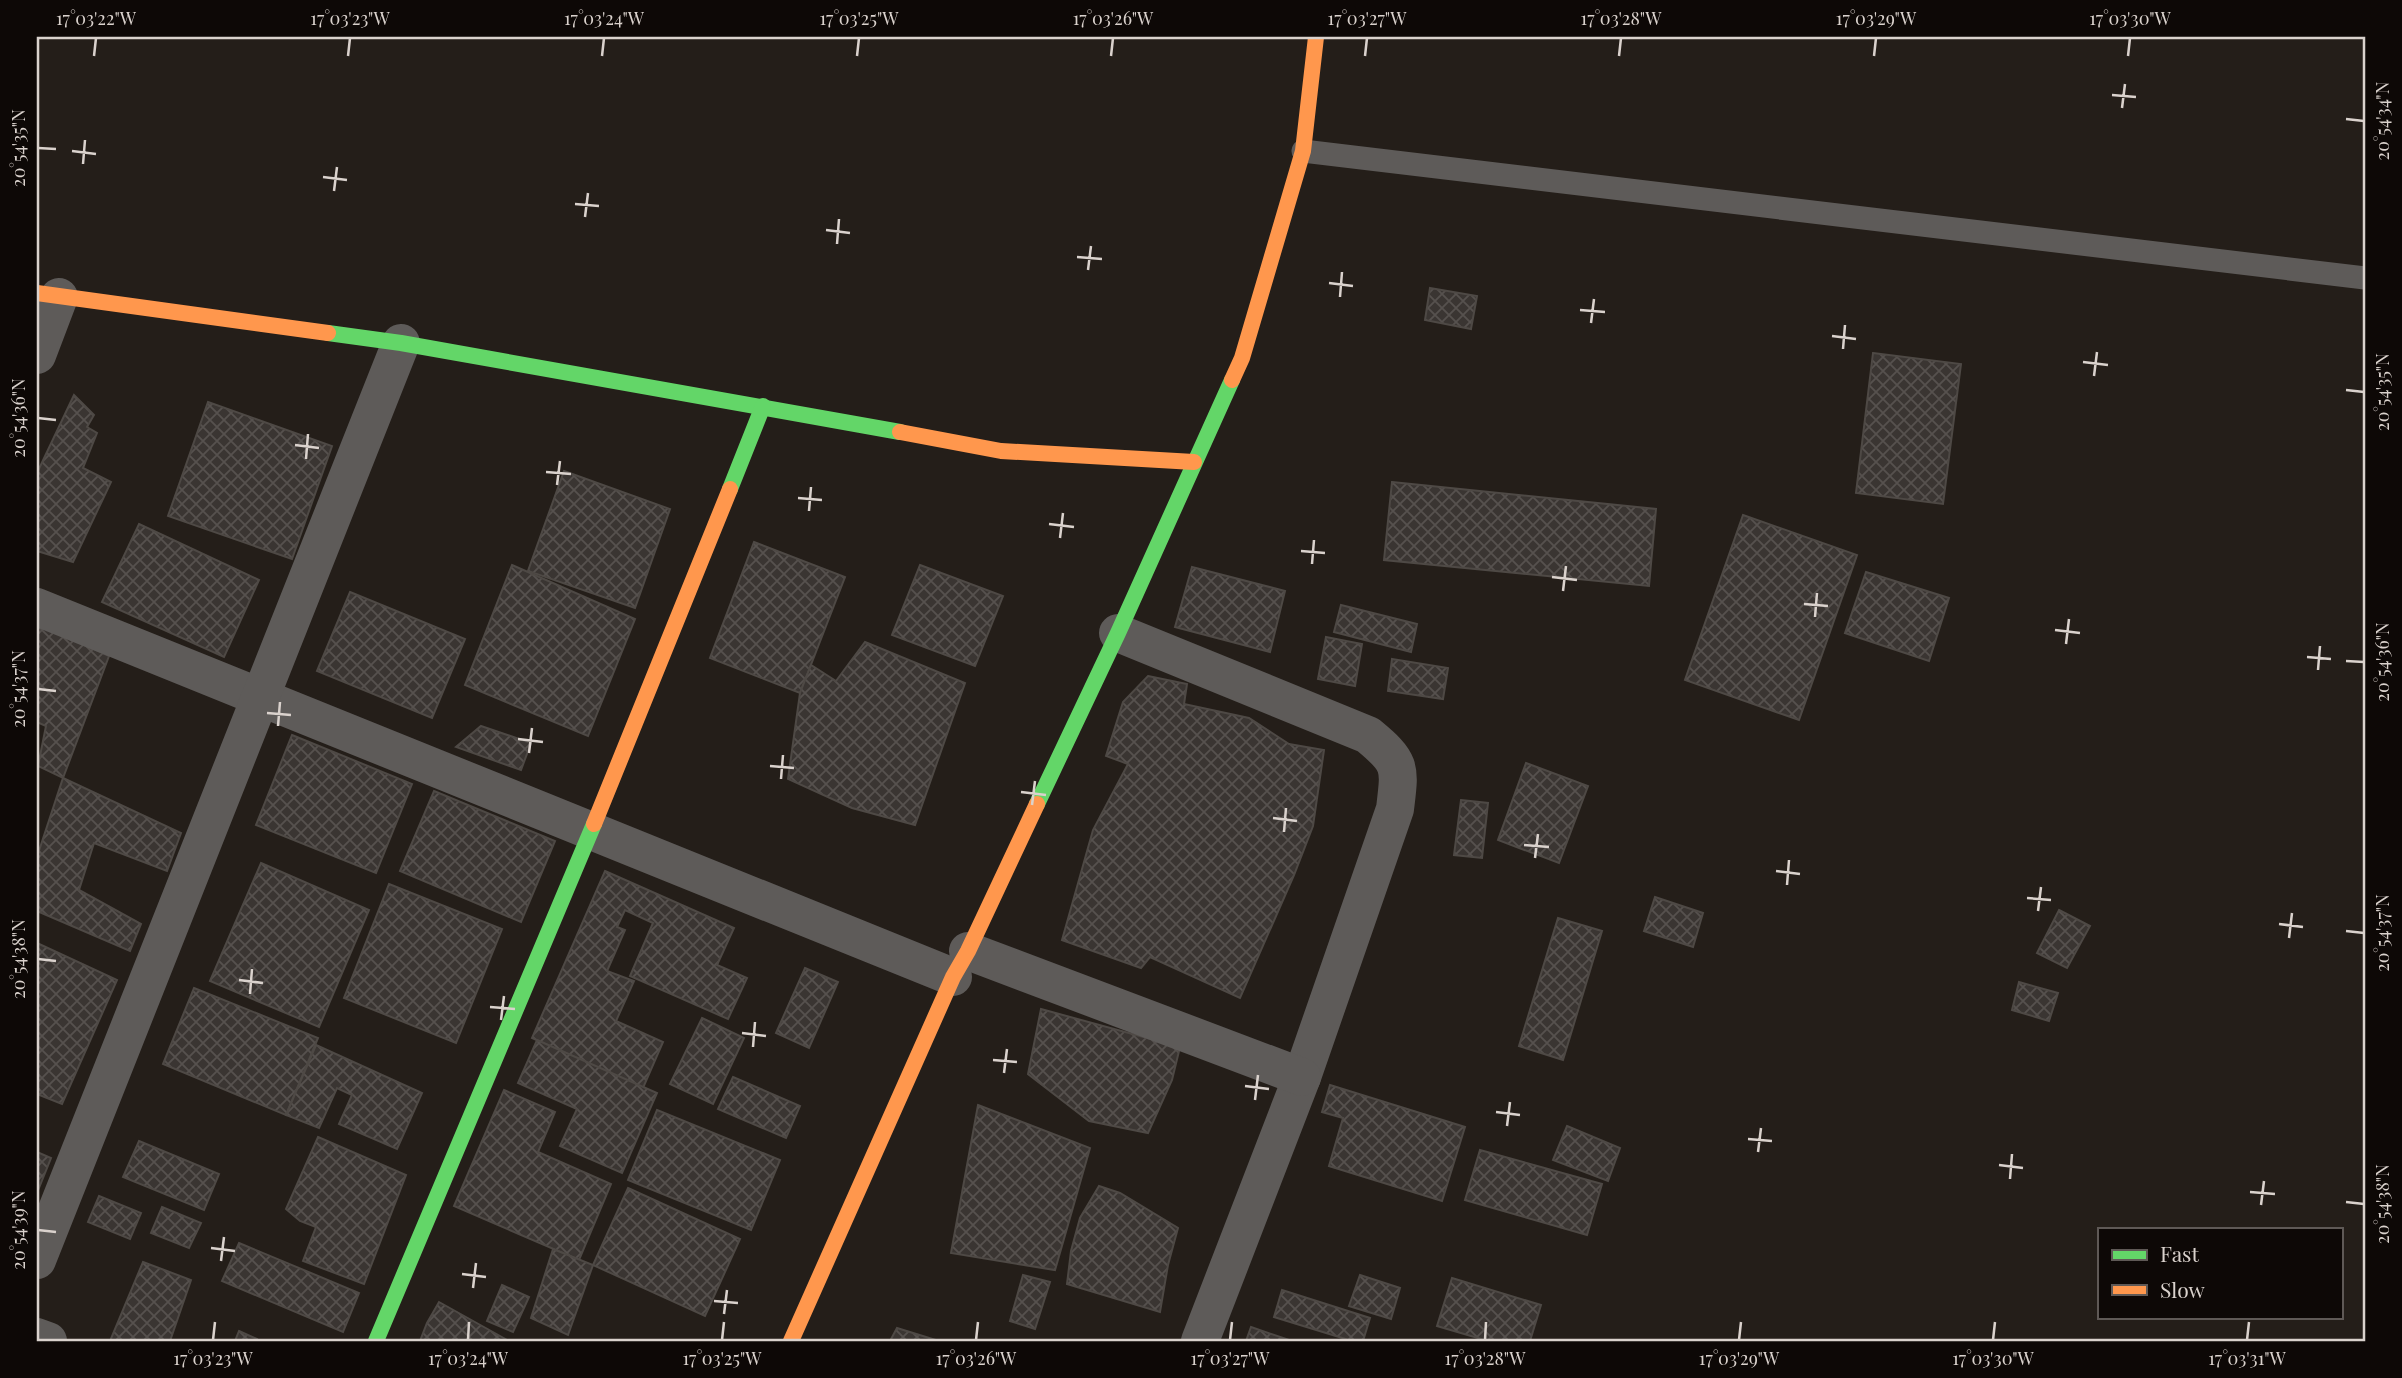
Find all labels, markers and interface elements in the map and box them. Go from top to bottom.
text: 17°03'22"W [56,6,137,30]
text: 17°03'23"W [310,6,390,30]
text: 17°03'24"W [564,6,645,30]
text: 17°03'25"W [819,6,899,30]
text: 17°03'26"W [1073,6,1154,30]
text: 17°03'27"W [1328,6,1407,30]
text: 17°03'28"W [1580,6,1662,30]
text: 17°03'29"W [1836,6,1917,30]
text: 17°03'30"W [2089,6,2172,30]
text: 20°54'34"N [2370,81,2394,160]
text: 20°54'35"N [6,109,30,187]
text: 20°54'35"N [2370,353,2394,431]
text: 20°54'36"N [6,378,30,458]
text: 20°54'36"N [2370,622,2394,702]
text: 20°54'37"N [6,650,30,728]
text: 20°54'37"N [2370,894,2394,972]
text: 20°54'38"N [6,919,30,999]
text: 20°54'38"N [2370,1164,2394,1244]
text: 20°54'39"N [6,1190,30,1270]
legend [2098,1228,2342,1318]
text: Fast [2160,1239,2199,1267]
text: Slow [2160,1275,2205,1303]
text: 17°03'23"W [173,1346,253,1370]
text: 17°03'24"W [428,1346,509,1370]
text: 17°03'25"W [682,1346,762,1370]
text: 17°03'26"W [936,1346,1017,1370]
text: 17°03'27"W [1191,1346,1270,1370]
text: 17°03'28"W [1444,1346,1526,1370]
text: 17°03'29"W [1699,1346,1780,1370]
text: 17°03'30"W [1952,1346,2035,1370]
text: 17°03'31"W [2208,1346,2287,1370]

